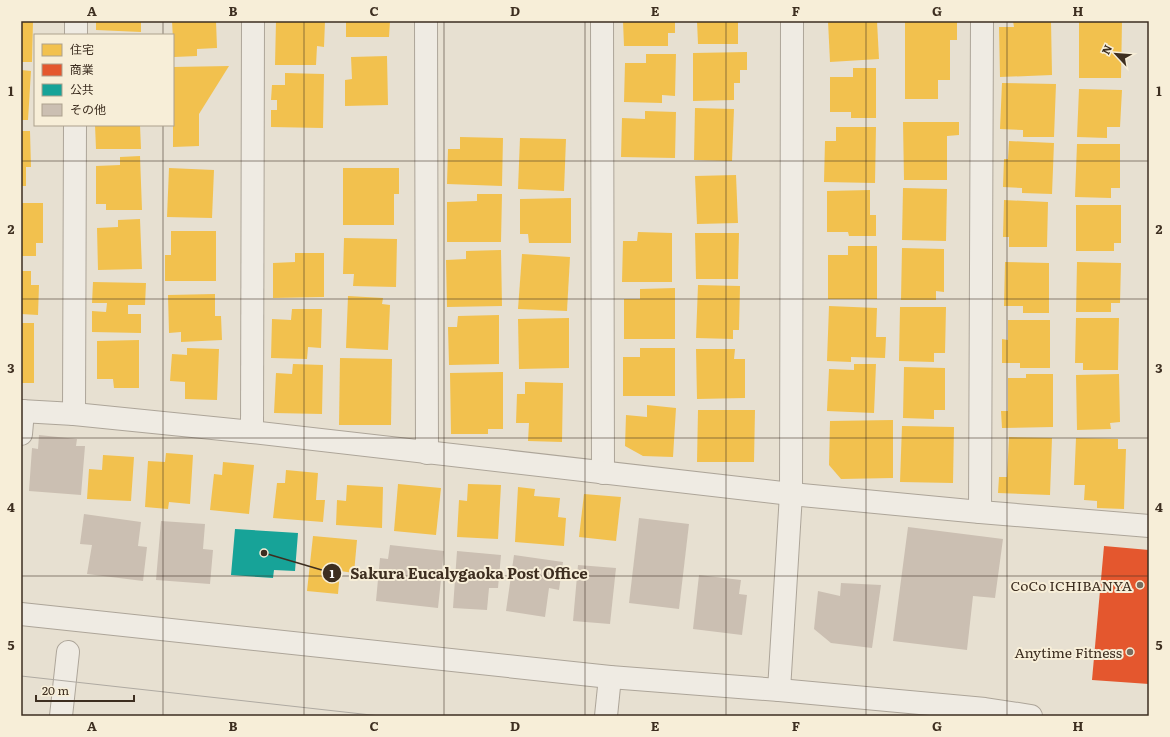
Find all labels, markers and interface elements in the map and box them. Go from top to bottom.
text: A [87,1,97,20]
text: B [229,1,238,20]
text: C [369,1,379,20]
text: D [510,1,520,20]
text: E [651,1,660,20]
text: F [792,1,800,20]
text: G [932,1,942,20]
text: H [1073,1,1084,20]
legend [34,34,174,126]
north arrow [1096,34,1136,74]
text: 住宅 [70,40,94,58]
text: N [1097,42,1115,57]
text: 商業 [70,60,94,78]
text: 公共 [70,80,94,98]
text: 1 [8,81,14,100]
text: 1 [1156,81,1162,100]
text: その他 [70,100,106,118]
text: 2 [8,219,15,238]
text: 2 [1156,219,1163,238]
text: 3 [7,358,15,377]
text: 3 [1155,358,1163,377]
text: 4 [7,497,15,516]
text: 4 [1155,497,1163,516]
callout: Sakura Eucalygaoka Post Office [322,560,595,587]
text: Sakura Eucalygaoka Post Office [350,561,588,584]
text: 1 [330,564,335,582]
place label: CoCo ICHIBANYA [1010,575,1133,595]
marker: CoCo ICHIBANYA [1135,580,1145,590]
text: 5 [7,635,15,654]
text: 5 [1155,635,1163,654]
place label: Anytime Fitness [1014,642,1122,662]
marker: Anytime Fitness [1125,647,1135,657]
scale bar [36,677,134,703]
text: 20 m [42,681,69,699]
text: A [87,716,97,735]
text: B [229,716,238,735]
text: C [369,716,379,735]
text: D [510,716,520,735]
text: E [651,716,660,735]
text: F [792,716,800,735]
text: G [932,716,942,735]
text: H [1073,716,1084,735]

